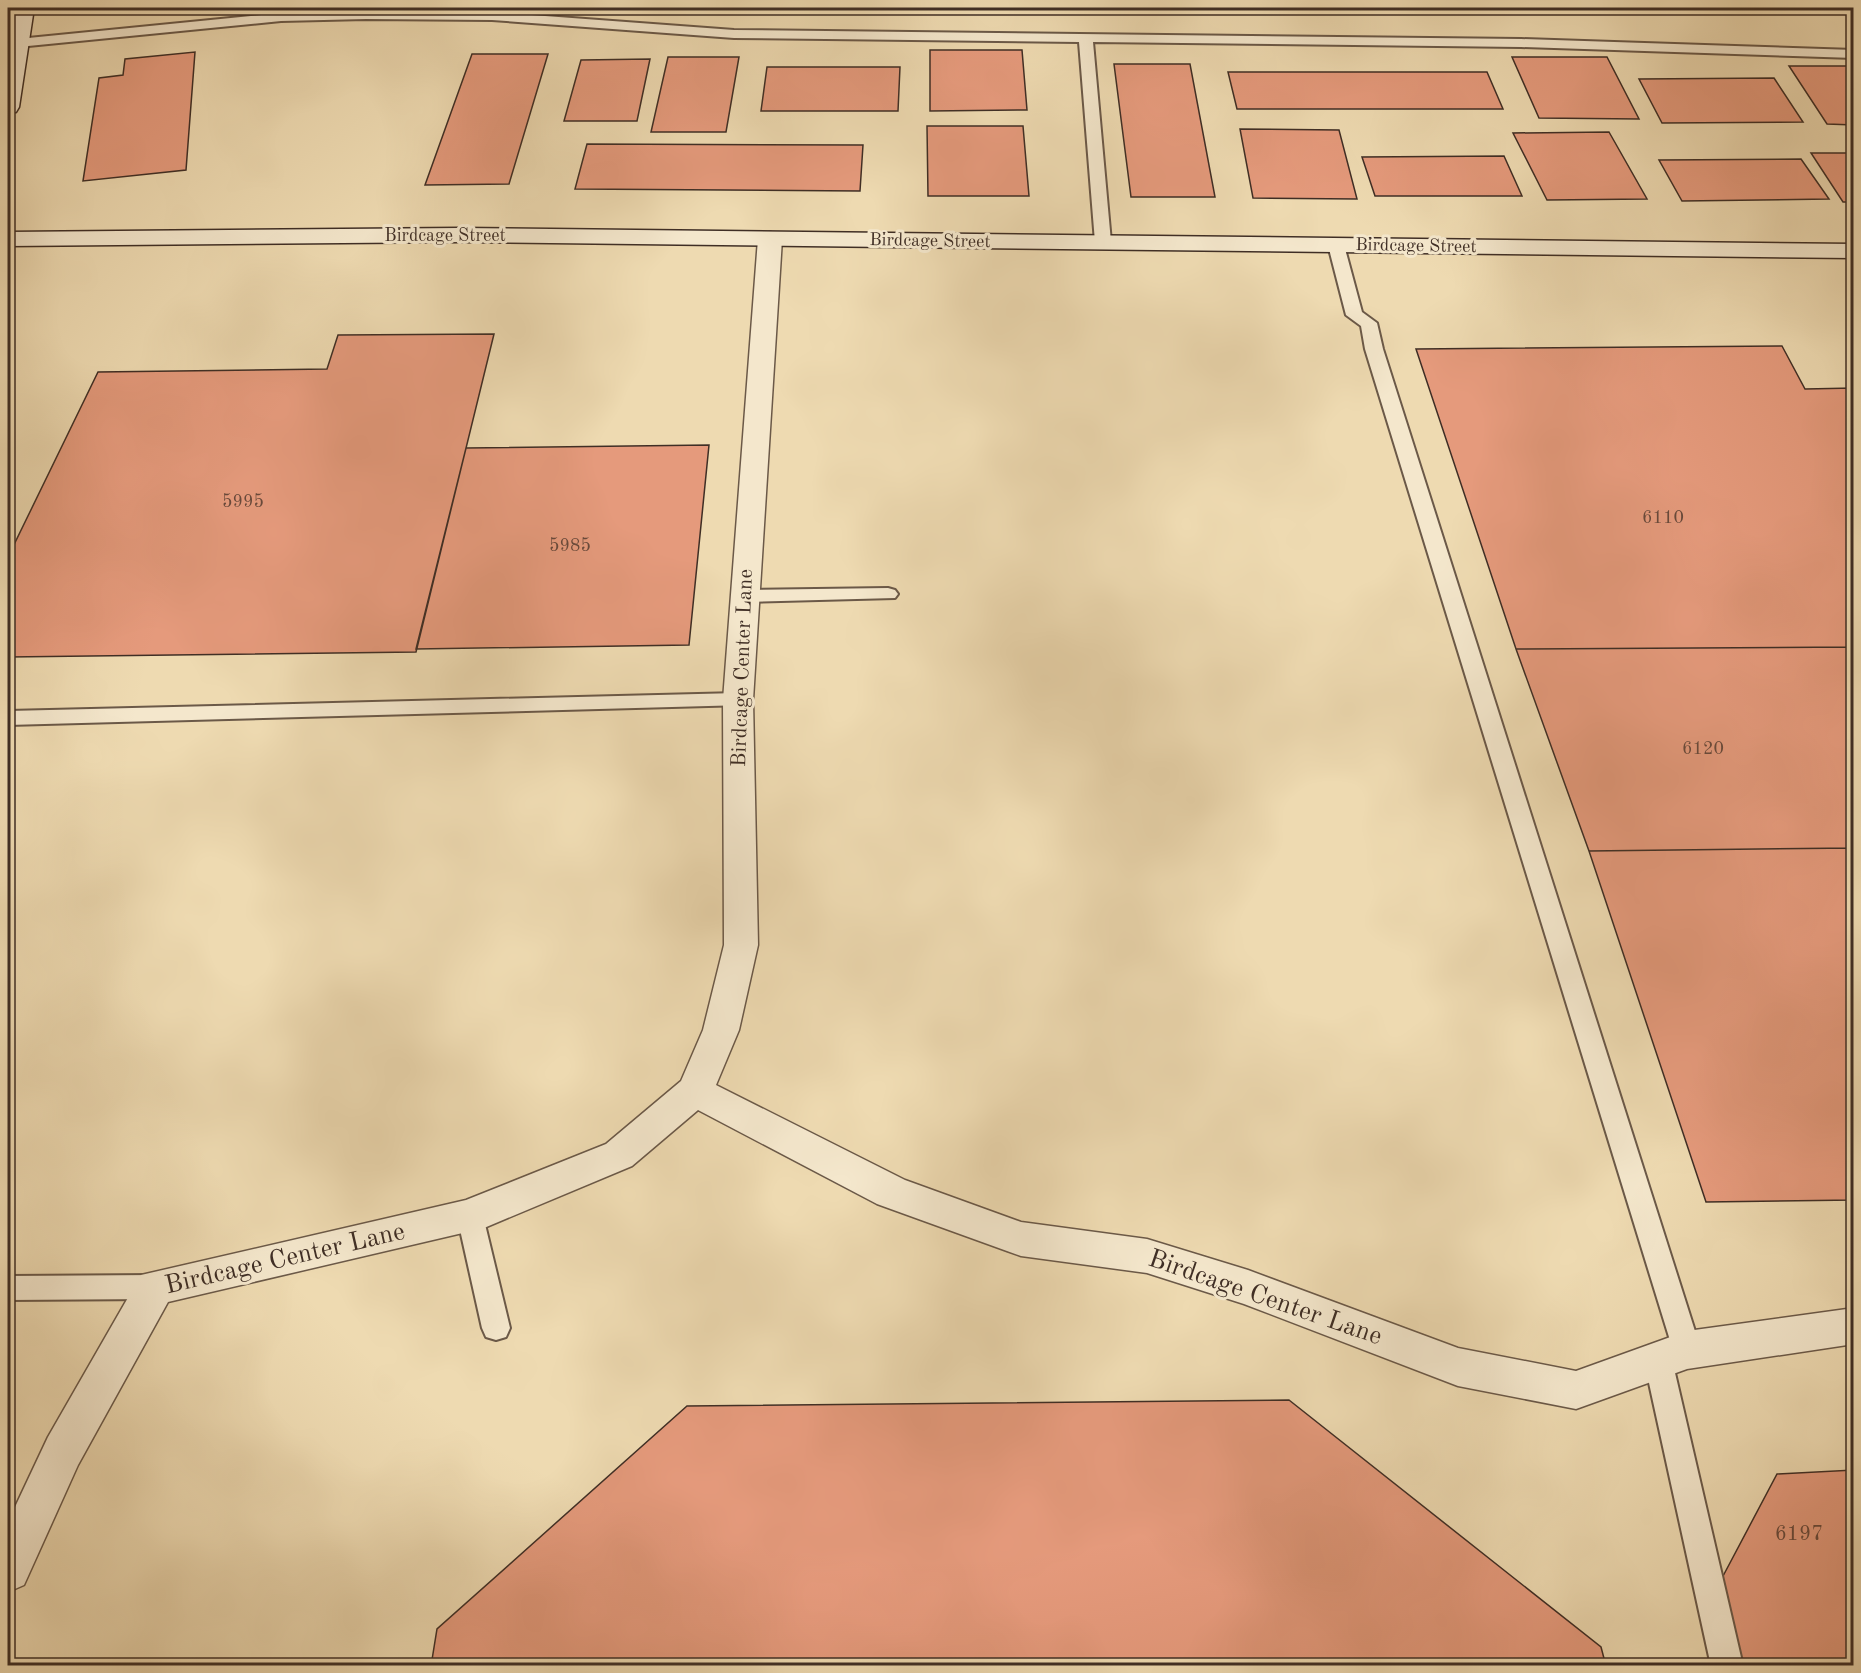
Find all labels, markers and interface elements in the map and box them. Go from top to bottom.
street label: Birdcage Street [384,227,506,245]
street label: Birdcage Street [869,231,991,251]
street label: Birdcage Street [1355,236,1477,256]
house number: 5995 [222,493,264,511]
house number: 6110 [1642,509,1684,527]
house number: 5985 [549,537,591,555]
street label: Birdcage Center Lane [729,569,757,767]
house number: 6120 [1682,740,1724,758]
street label: Birdcage Center Lane [163,1219,407,1299]
street label: Birdcage Center Lane [1145,1246,1385,1350]
house number: 6197 [1775,1524,1823,1545]

